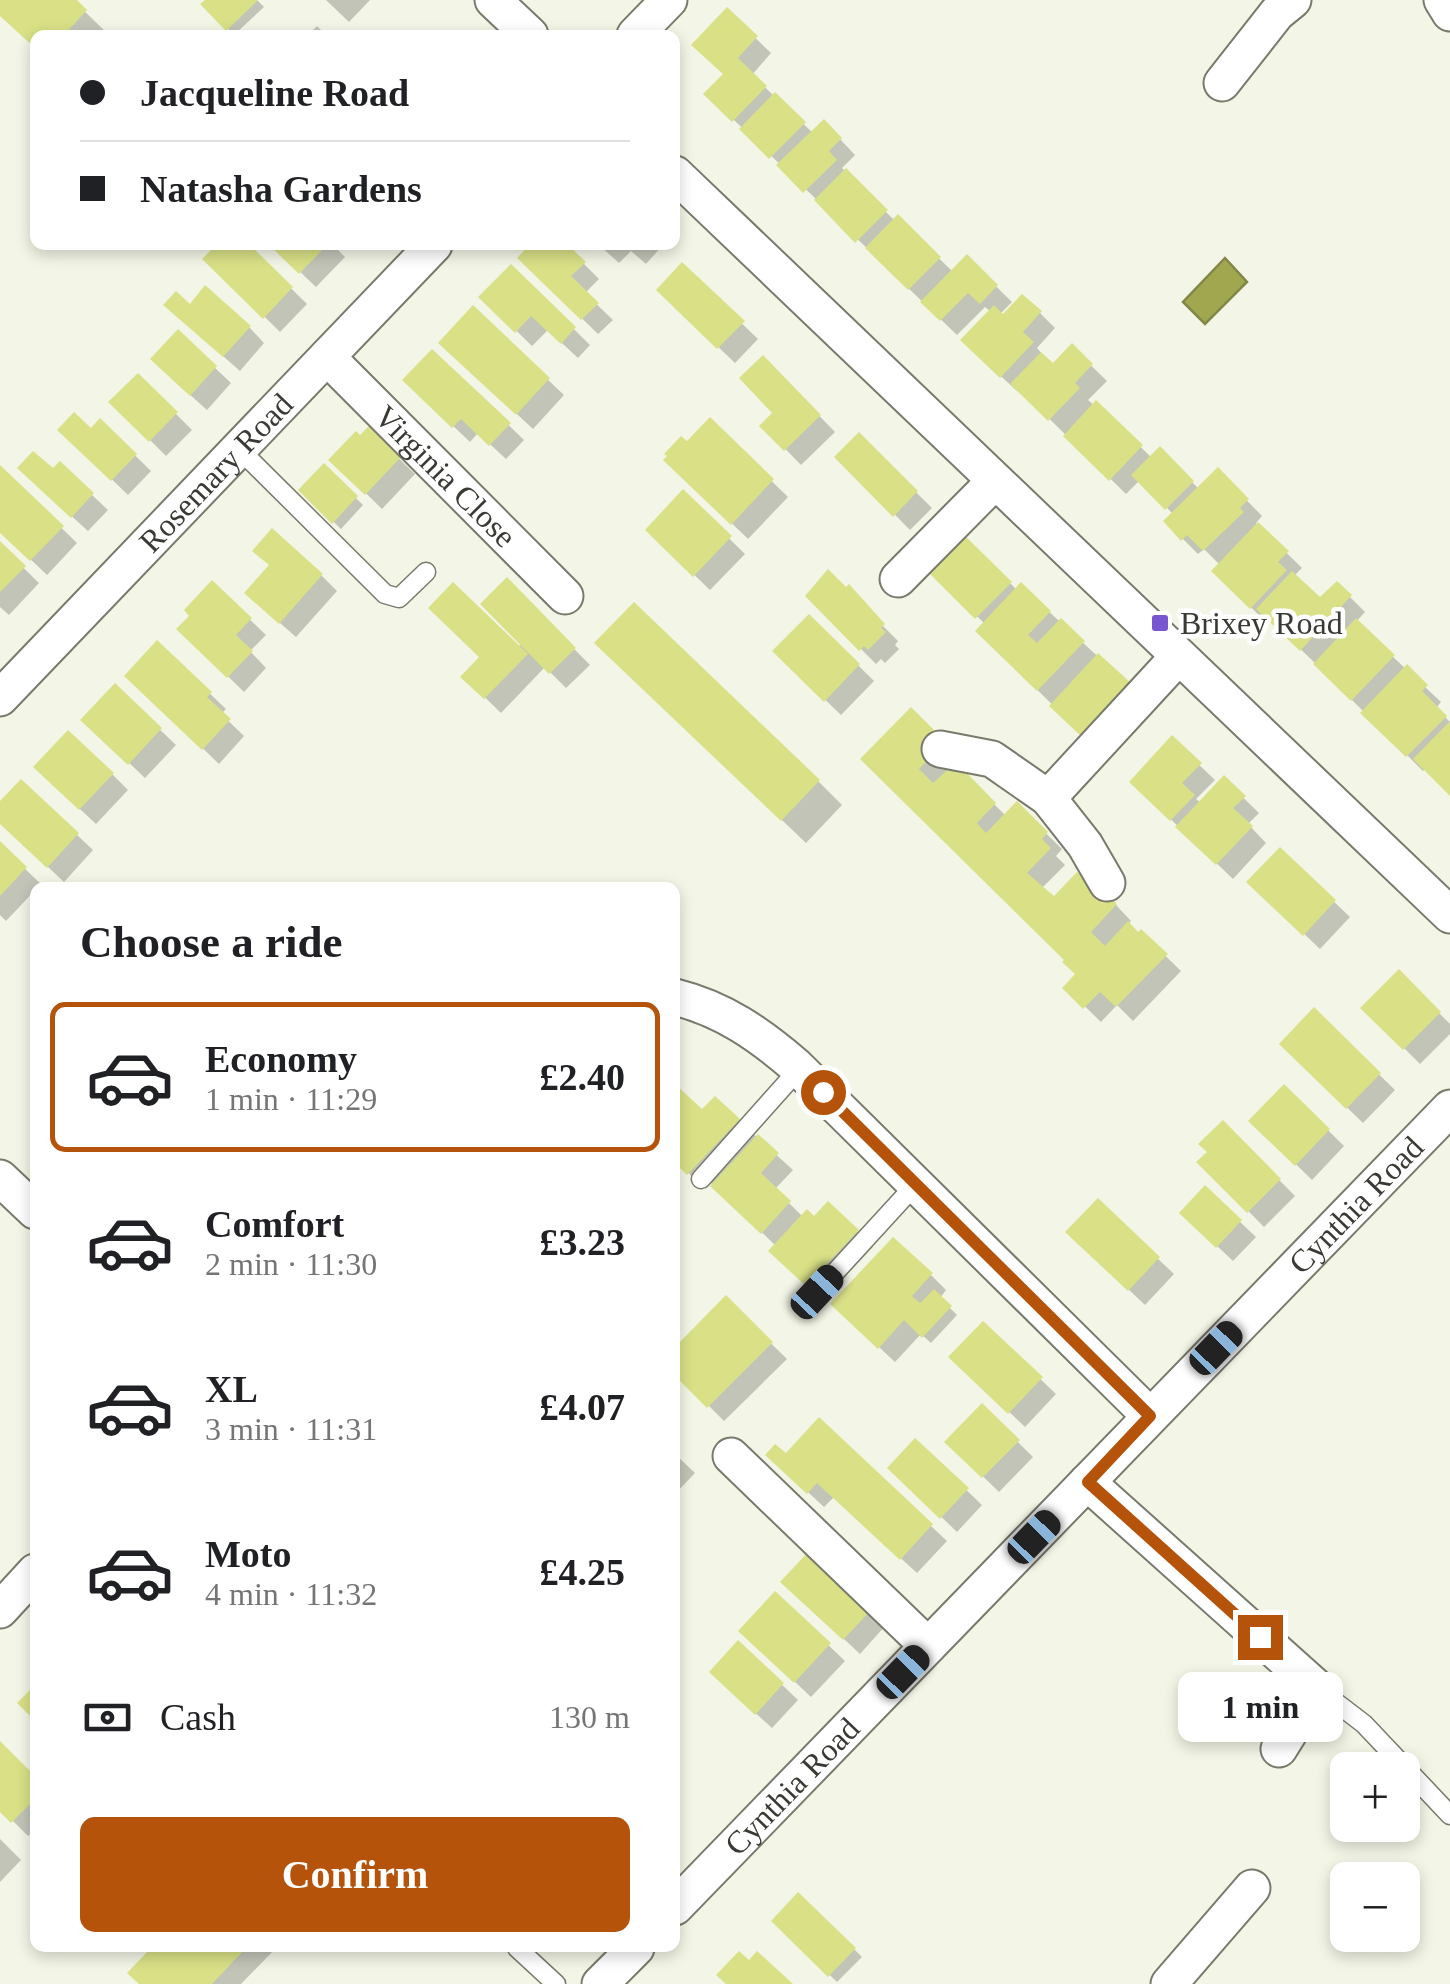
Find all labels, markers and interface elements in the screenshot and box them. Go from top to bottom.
text: Jacqueline Road [140,72,409,114]
text: Natasha Gardens [140,168,422,210]
street label: Rosemary Road [132,386,300,559]
street label: Virginia Close [368,398,524,554]
place label: Brixey Road [1180,605,1343,641]
marker: Brixey Road [1149,612,1171,634]
text: Choose a ride [80,917,343,967]
icon: car [85,1032,175,1122]
text: Economy [205,1038,357,1080]
text: £2.40 [540,1056,625,1098]
route start [801,1070,846,1115]
text: 1 min · 11:29 [205,1081,377,1117]
street label: Cynthia Road [1281,1129,1430,1281]
icon: car [85,1197,175,1287]
text: Comfort [205,1203,344,1245]
text: £3.23 [540,1221,625,1263]
text: 2 min · 11:30 [205,1246,377,1282]
car [786,1260,848,1324]
car [1184,1316,1248,1380]
icon: car [85,1362,175,1452]
text: XL [205,1368,258,1410]
text: £4.07 [540,1386,625,1428]
text: 3 min · 11:31 [205,1411,377,1447]
car [1002,1505,1066,1569]
icon: car [85,1527,175,1617]
text: Moto [205,1533,292,1575]
text: £4.25 [540,1551,625,1593]
text: 4 min · 11:32 [205,1576,377,1612]
route end [1238,1615,1283,1660]
car [871,1640,935,1704]
callout: 1 min [1178,1672,1342,1742]
text: 1 min [1222,1689,1299,1725]
icon: cash [80,1690,135,1745]
text: Cash [160,1696,236,1738]
text: 130 m [549,1699,630,1735]
street label: Cynthia Road [717,1710,866,1862]
map controls [1330,1752,1420,1952]
button: + [1330,1752,1420,1842]
button: Confirm [80,1817,630,1932]
button: − [1330,1862,1420,1952]

